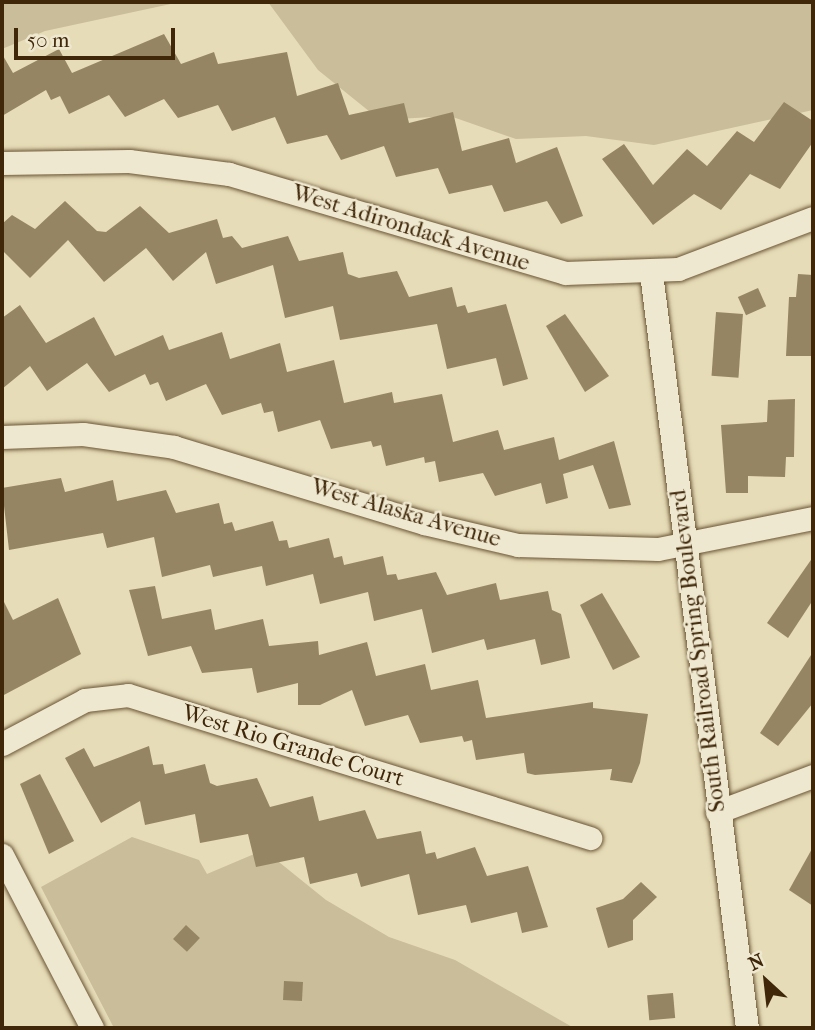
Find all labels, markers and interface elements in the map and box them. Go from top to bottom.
scale bar [18,14,178,58]
text: 50 m [27,28,70,52]
street label: West Adirondack Avenue [289,179,533,277]
street label: West Alaska Avenue [308,473,504,553]
street label: South Railroad Spring Boulevard [665,488,731,814]
street label: West Rio Grande Court [179,699,407,793]
north arrow [731,946,801,1016]
text: N [745,949,768,975]

